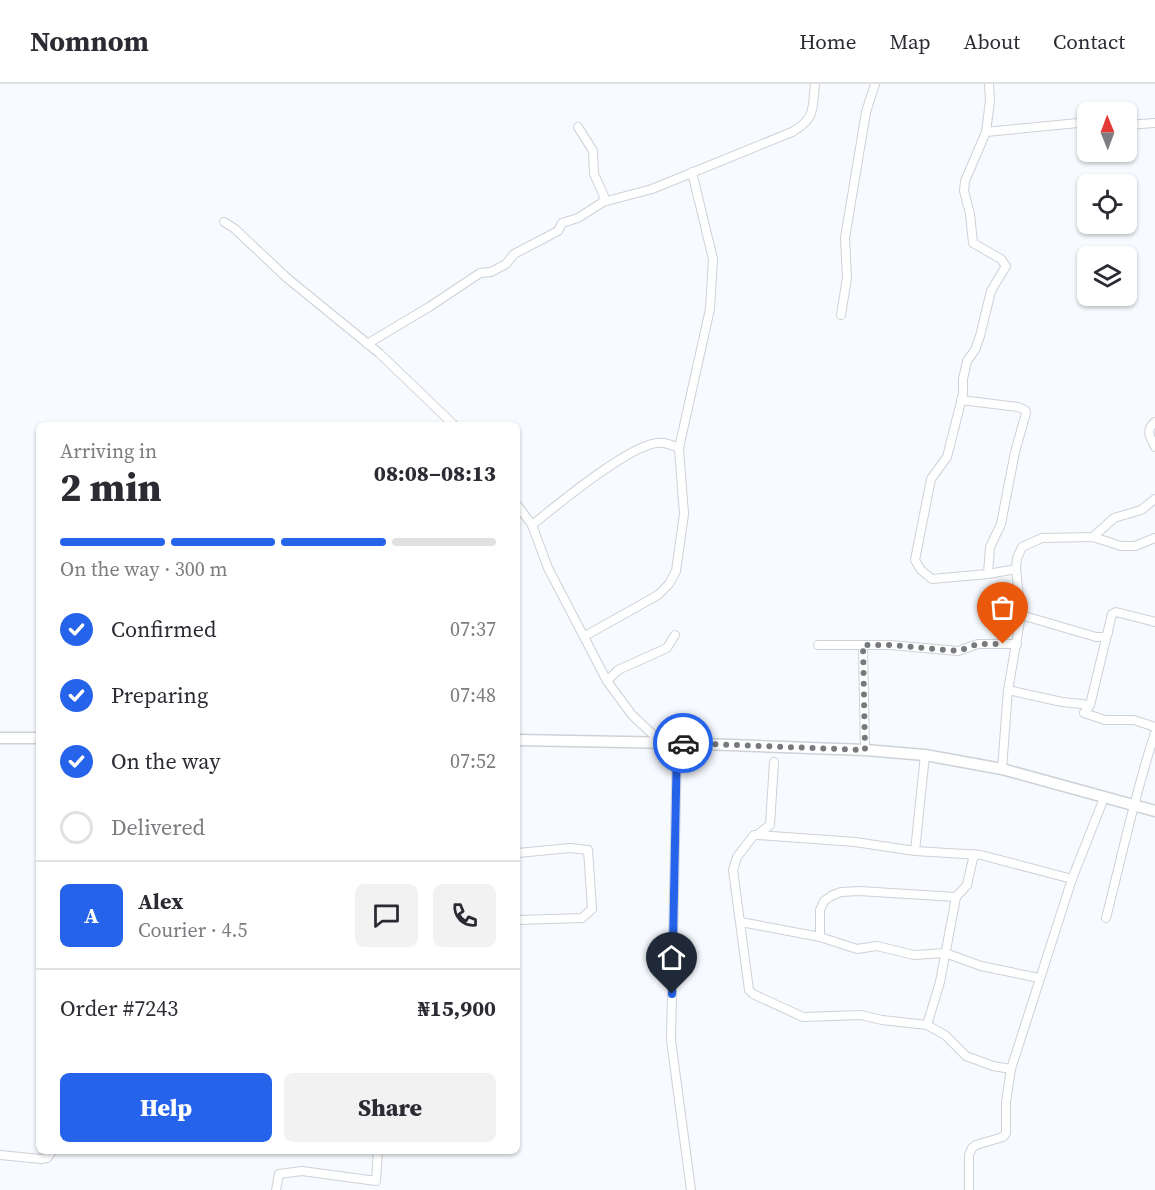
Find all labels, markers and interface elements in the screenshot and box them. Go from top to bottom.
text: Nomnom [30,22,149,60]
text: Home [799,27,857,56]
text: Map [890,27,931,56]
text: About [964,27,1020,56]
text: Contact [1053,27,1125,56]
north arrow [1077,102,1137,162]
map controls [1077,102,1137,306]
button: locate [1077,174,1137,234]
button: layers [1077,246,1137,306]
text: Arriving in [60,437,157,465]
text: 08:08–08:13 [374,458,496,488]
text: 2 min [60,461,162,514]
text: On the way · 300 m [60,555,227,583]
pin [977,582,1028,644]
icon: bag [986,591,1019,624]
icon: check [60,613,93,646]
text: Confirmed [111,614,216,644]
text: 07:37 [450,615,496,643]
icon: check [60,679,93,712]
text: Preparing [111,680,208,710]
text: 07:48 [450,681,496,709]
courier [653,713,713,773]
icon: car [667,727,700,760]
icon: check [60,745,93,778]
text: On the way [111,746,220,776]
text: 07:52 [450,747,496,775]
text: Delivered [111,812,205,842]
button: chat [355,884,418,947]
button: phone [433,884,496,947]
text: Alex [138,886,183,916]
text: A [84,900,99,930]
text: Courier · 4.5 [138,916,247,944]
pin [646,932,697,994]
icon: home [655,941,688,974]
text: Order #7243 [60,993,178,1023]
text: ₦15,900 [418,993,496,1023]
button: Help [60,1073,272,1142]
button: Share [284,1073,496,1142]

